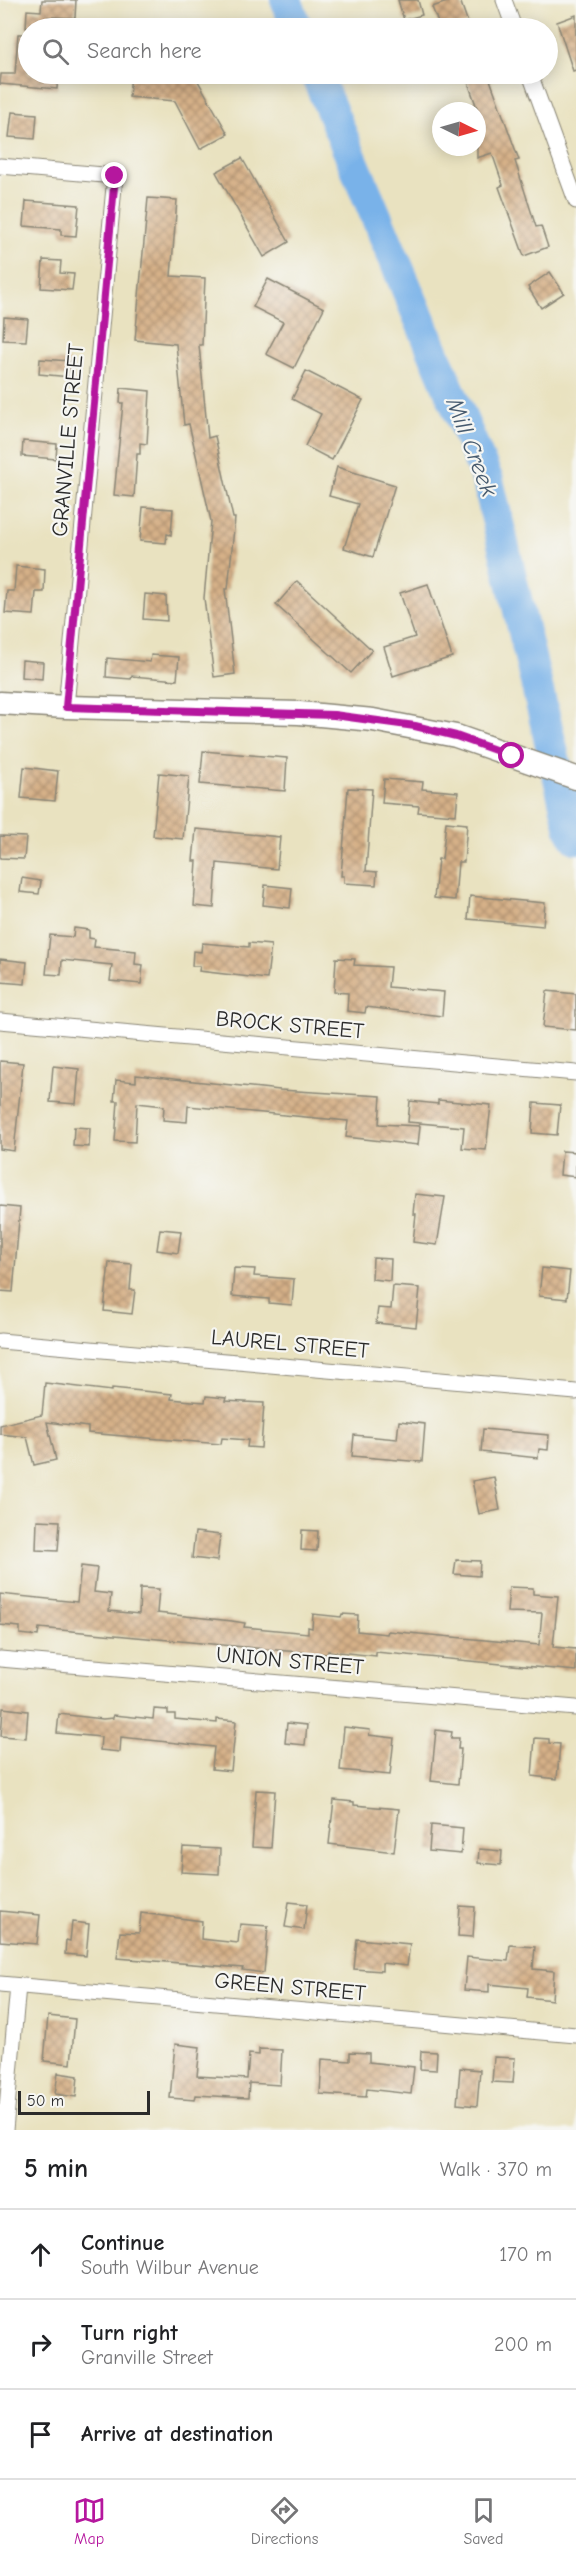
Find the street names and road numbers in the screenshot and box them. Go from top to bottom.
street label: GRANVILLE STREET [47,342,89,538]
street label: BROCK STREET [215,1006,366,1044]
street label: LAUREL STREET [210,1324,371,1364]
street label: UNION STREET [215,1642,366,1680]
street label: GREEN STREET [213,1967,367,2007]

